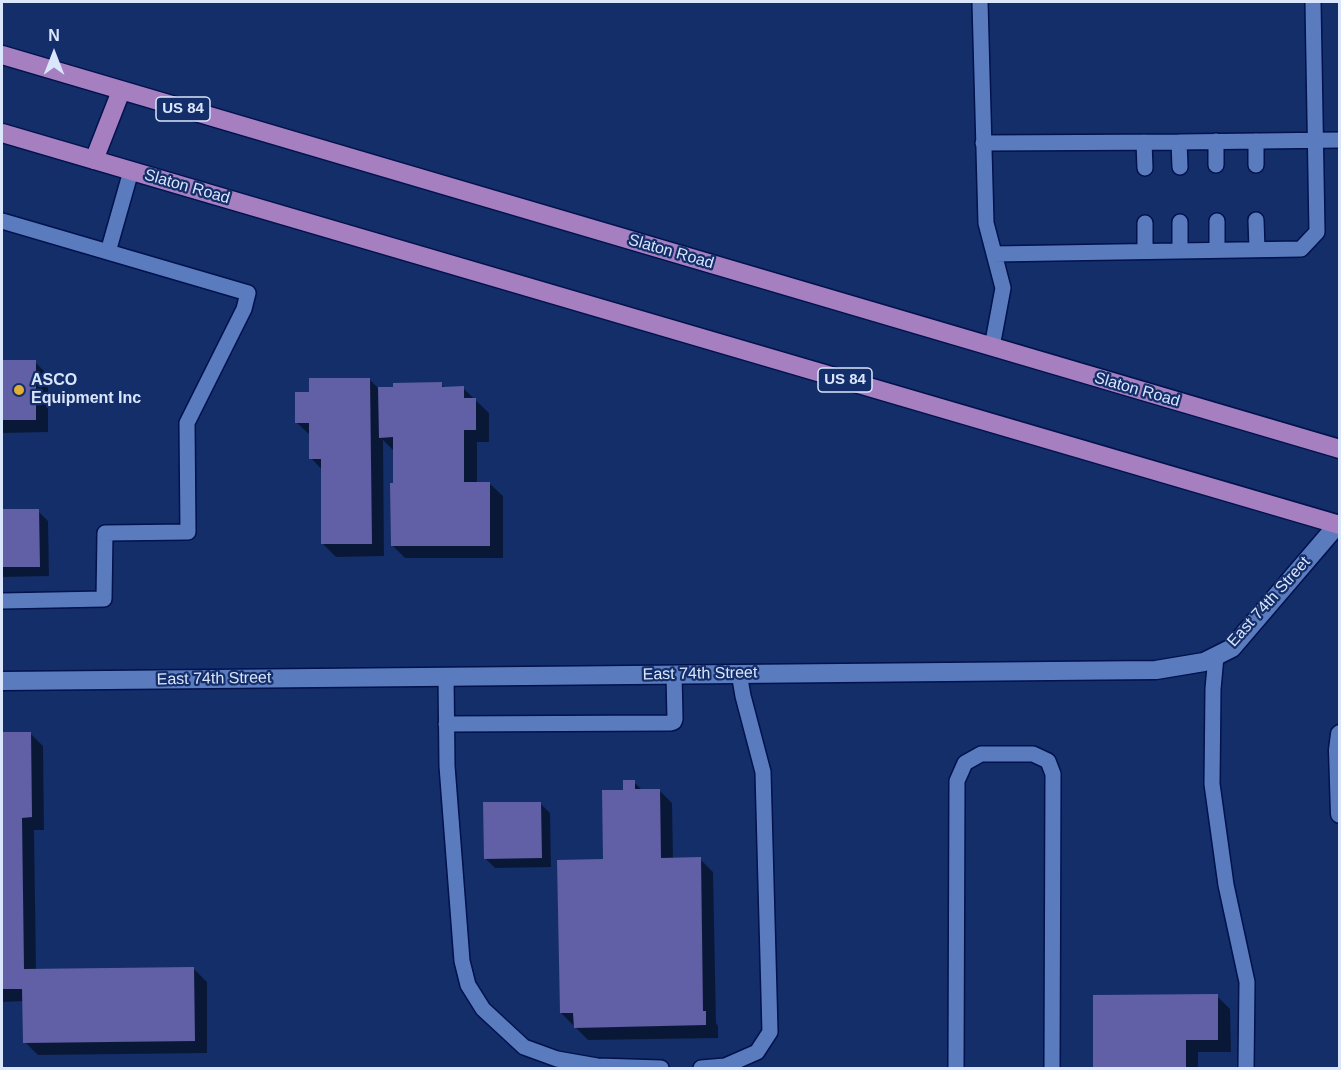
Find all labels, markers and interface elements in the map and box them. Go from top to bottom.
north arrow [24,24,84,84]
text: N [48,27,60,44]
road number: US 84 [156,97,210,121]
street label: Slaton Road [142,166,232,208]
street label: Slaton Road [626,231,716,273]
road number: US 84 [818,368,872,392]
street label: Slaton Road [1092,369,1182,411]
place label: ASCO Equipment Inc [31,371,141,409]
marker: ASCO Equipment Inc [12,383,26,397]
street label: East 74th Street [1223,553,1315,651]
street label: East 74th Street [642,663,758,685]
street label: East 74th Street [156,668,272,690]

